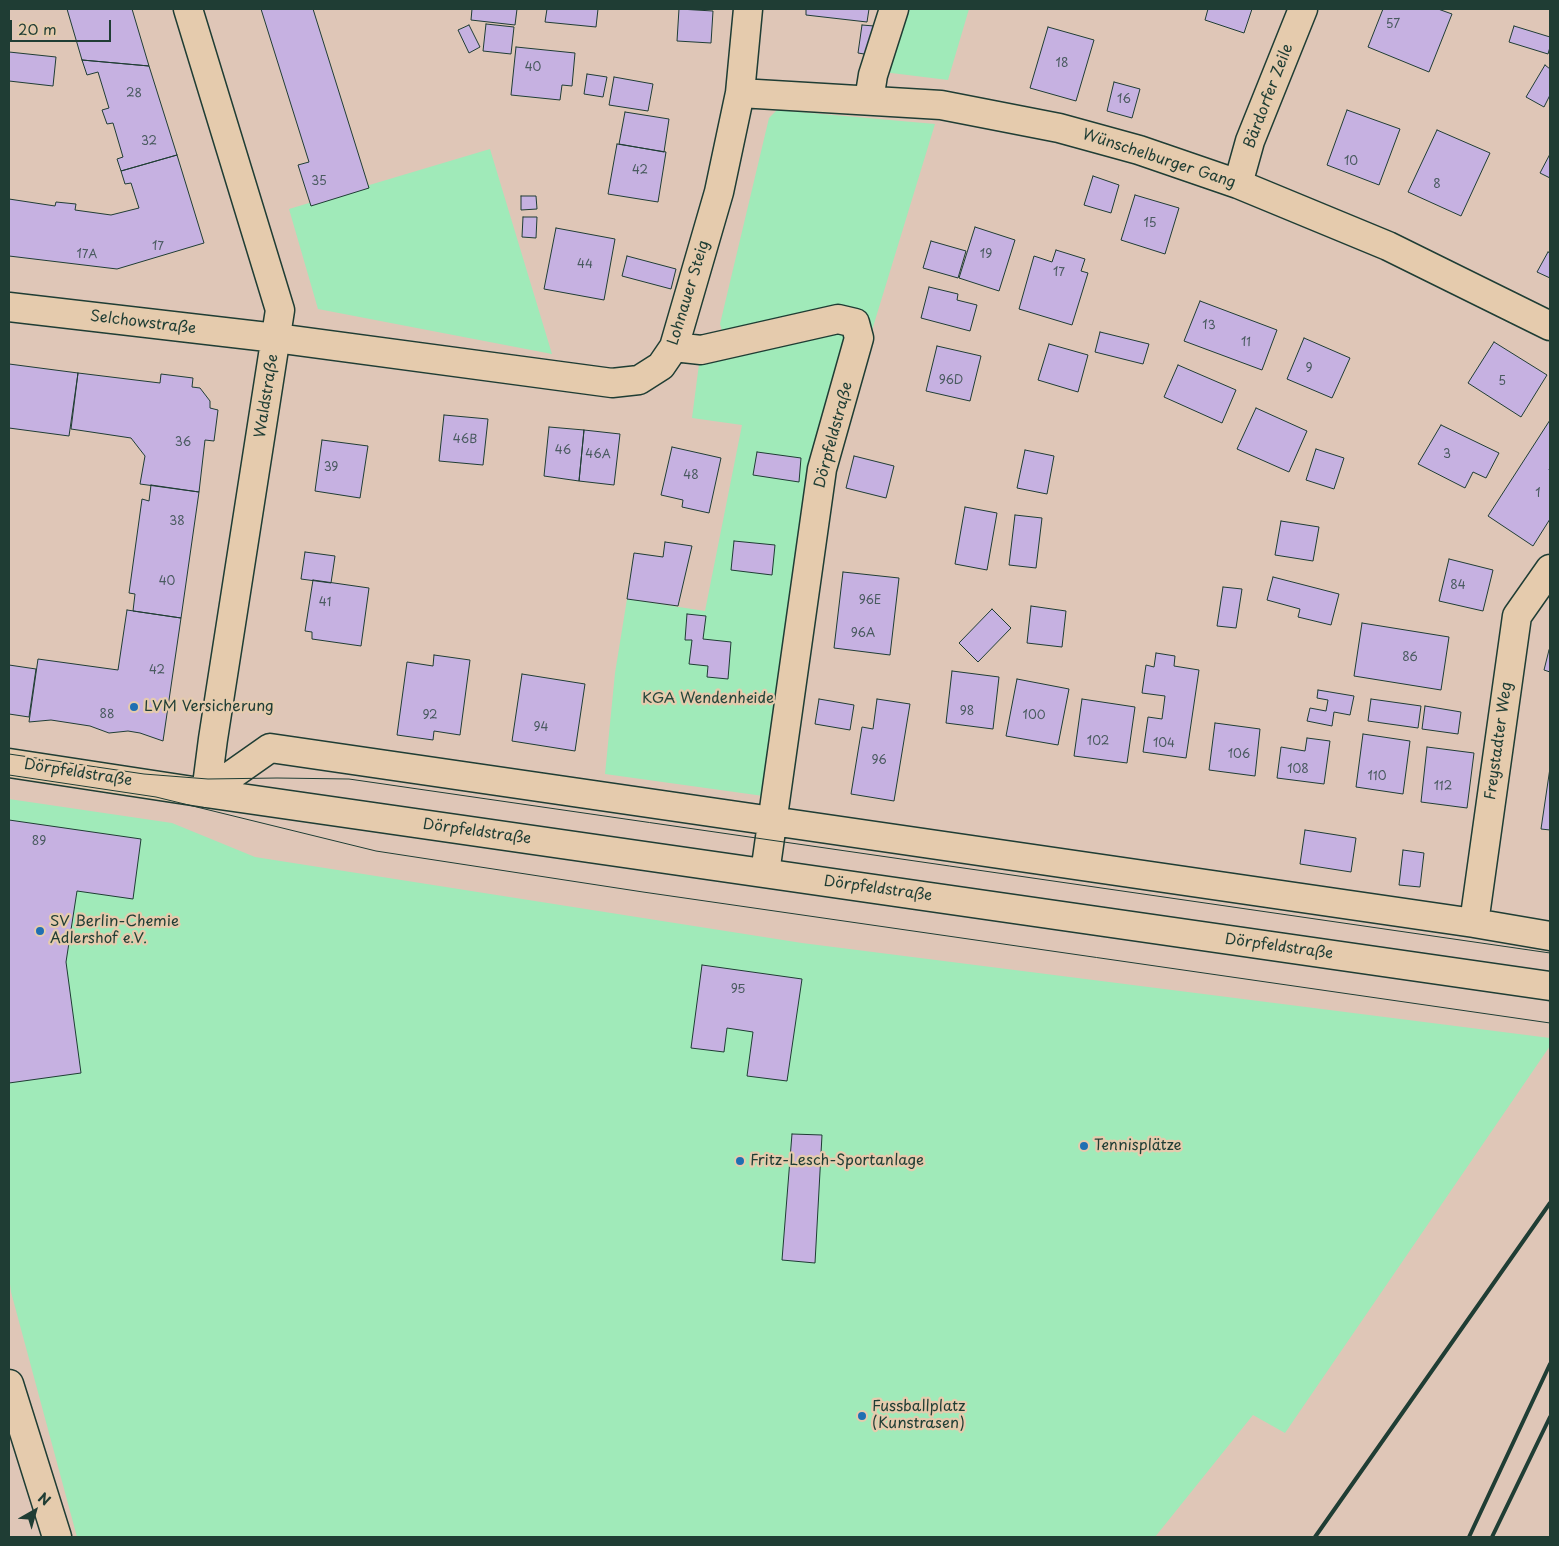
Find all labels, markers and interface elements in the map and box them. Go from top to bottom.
scale bar [12,10,114,42]
text: 20 m [18,17,57,40]
house number: 57 [1386,18,1400,32]
street label: Bärdorfer Zeile [1241,41,1297,151]
house number: 18 [1056,57,1068,71]
house number: 40 [525,61,541,75]
house number: 28 [126,87,142,101]
house number: 16 [1117,93,1131,107]
street label: Wünschelburger Gang [1080,126,1238,192]
house number: 32 [141,135,157,149]
house number: 10 [1344,155,1358,169]
house number: 42 [632,164,648,178]
house number: 35 [311,175,327,189]
house number: 8 [1433,178,1441,192]
house number: 15 [1143,217,1157,231]
street label: Lohnauer Steig [665,238,713,348]
house number: 17 [152,240,164,254]
house number: 17A [77,248,97,262]
house number: 19 [980,248,992,262]
house number: 44 [577,258,593,272]
house number: 17 [1053,266,1065,280]
street label: Selchowstraße [89,308,197,338]
house number: 13 [1202,319,1216,333]
house number: 11 [1241,336,1251,350]
street label: Waldstraße [252,353,282,439]
house number: 9 [1305,362,1313,376]
house number: 96D [939,374,963,388]
house number: 5 [1498,375,1506,389]
street label: Dörpfeldstraße [811,380,857,490]
house number: 46B [453,433,477,447]
house number: 36 [175,436,191,450]
house number: 46 [555,444,571,458]
house number: 46A [585,448,611,462]
house number: 3 [1443,448,1451,462]
house number: 39 [324,461,338,475]
house number: 48 [683,469,699,483]
house number: 1 [1535,487,1541,501]
house number: 38 [169,515,185,529]
house number: 40 [159,575,175,589]
house number: 84 [1450,579,1466,593]
house number: 96E [859,594,881,608]
house number: 41 [319,596,331,610]
house number: 96A [851,627,875,641]
house number: 86 [1402,651,1418,665]
house number: 42 [149,664,165,678]
street label: Freystadter Weg [1482,681,1516,801]
park label: KGA Wendenheide [642,690,774,708]
place label: LVM Versicherung [144,698,274,716]
marker: LVM Versicherung [128,701,140,713]
house number: 98 [960,705,974,719]
house number: 88 [100,708,114,722]
house number: 92 [422,709,438,723]
house number: 100 [1023,709,1045,723]
house number: 94 [534,721,548,735]
house number: 102 [1087,735,1109,749]
house number: 104 [1153,737,1175,751]
house number: 106 [1228,748,1250,762]
house number: 96 [871,754,887,768]
street label: Dörpfeldstraße [23,756,133,790]
house number: 108 [1287,763,1309,777]
house number: 110 [1368,770,1386,784]
house number: 112 [1434,780,1452,794]
street label: Dörpfeldstraße [422,815,532,849]
house number: 89 [32,835,46,849]
street label: Dörpfeldstraße [823,872,933,906]
place label: SV Berlin-Chemie Adlershof e.V. [50,913,179,948]
marker: SV Berlin-Chemie Adlershof e.V. [34,925,46,937]
street label: Dörpfeldstraße [1224,930,1334,964]
house number: 95 [731,983,745,997]
place label: Tennisplätze [1094,1137,1182,1155]
marker: Tennisplätze [1078,1140,1090,1152]
place label: Fritz-Lesch-Sportanlage [750,1152,924,1170]
marker: Fritz-Lesch-Sportanlage [734,1155,746,1167]
place label: Fussballplatz (Kunstrasen) [872,1398,965,1433]
marker: Fussballplatz (Kunstrasen) [856,1410,868,1422]
north arrow [10,1486,60,1536]
text: N [34,1487,55,1510]

